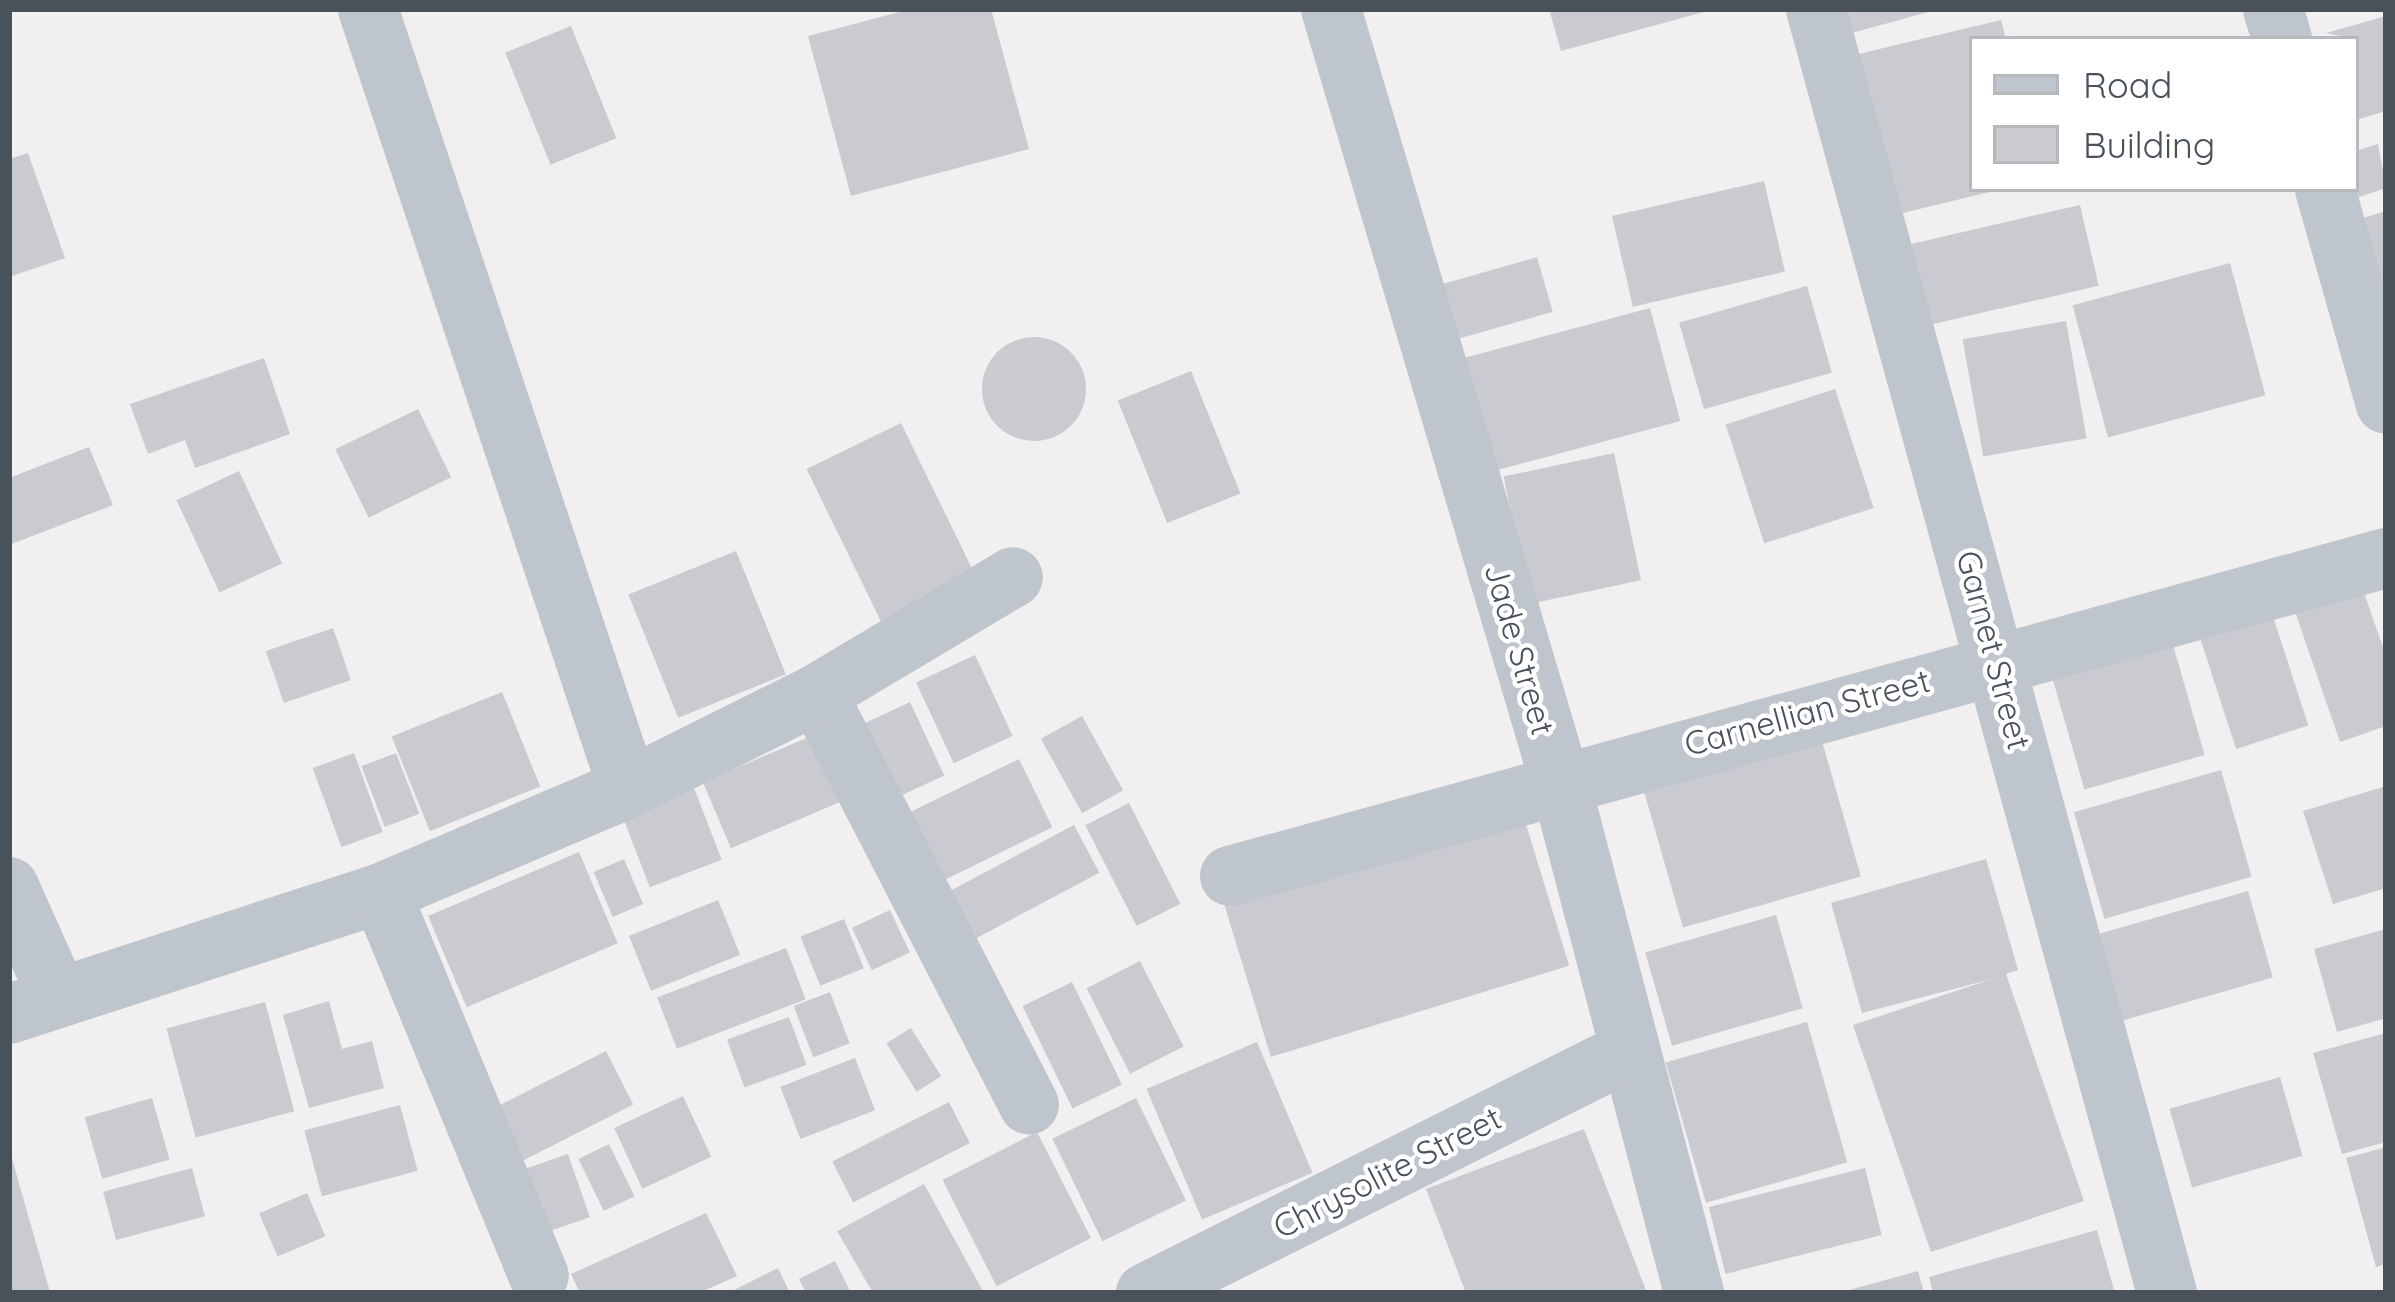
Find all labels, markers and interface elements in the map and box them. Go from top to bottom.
legend [1969,36,2359,192]
text: Road [2083,62,2172,107]
text: Building [2083,122,2215,167]
street label: Garnet Street [1948,546,2040,754]
street label: Jade Street [1477,559,1563,739]
street label: Carnellian Street [1680,660,1934,764]
street label: Chrysolite Street [1266,1098,1508,1246]

